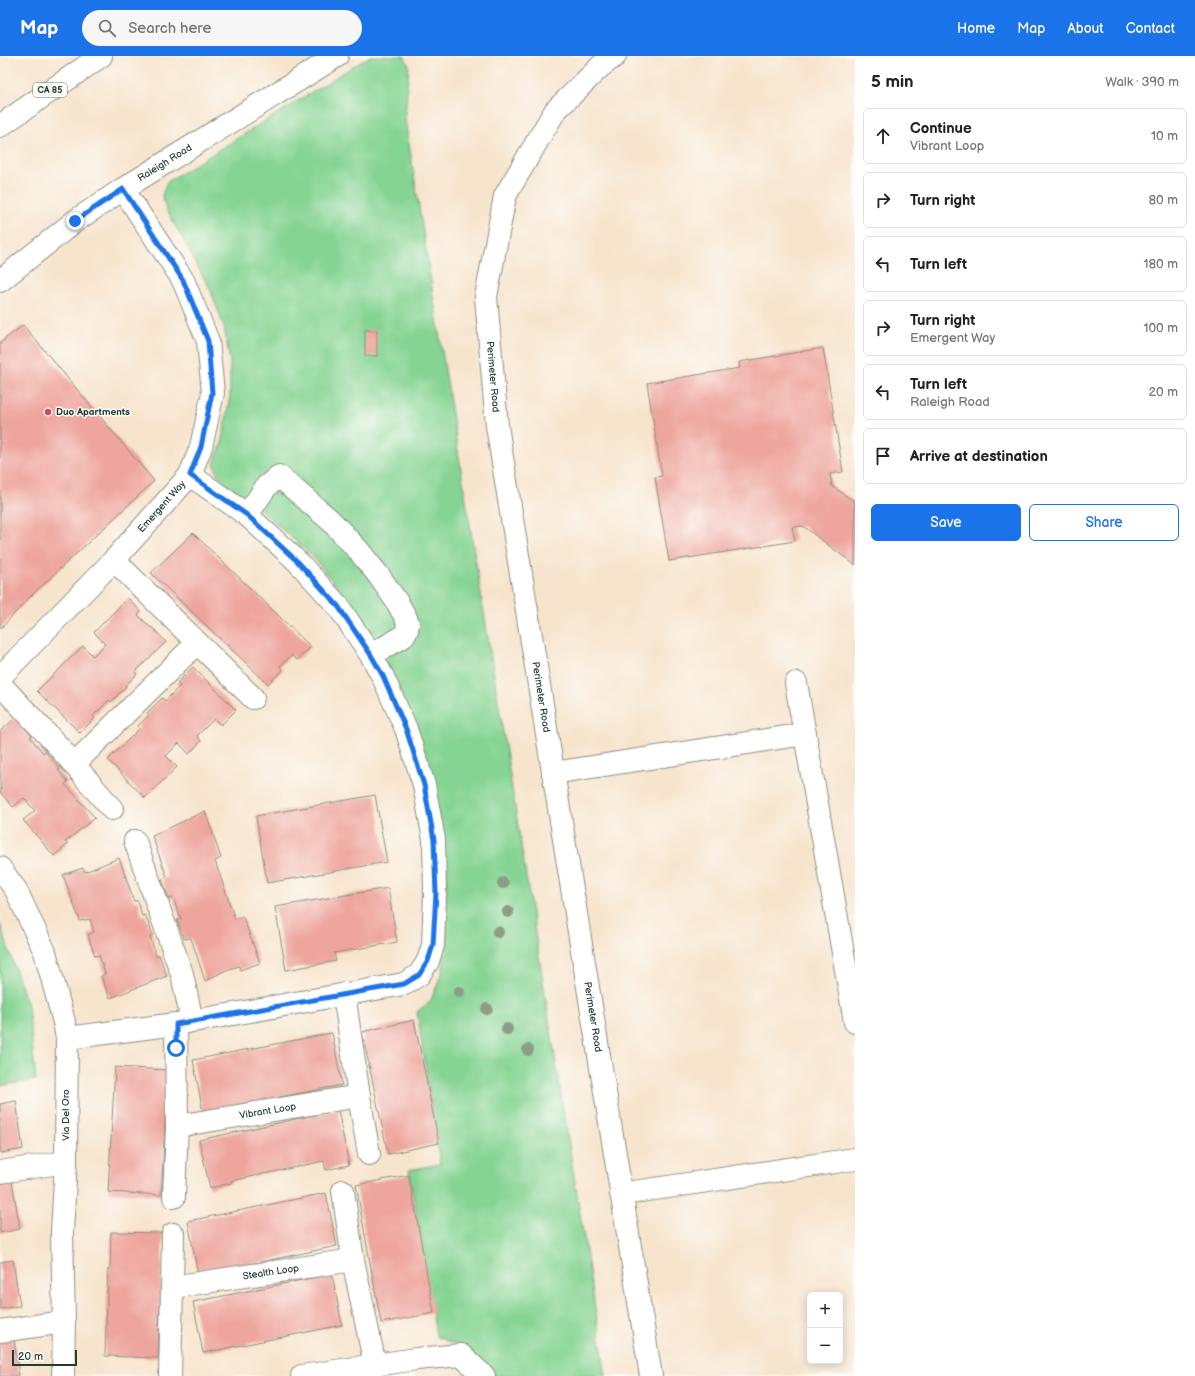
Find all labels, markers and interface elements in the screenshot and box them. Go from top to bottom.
search box [82,10,362,46]
text: Map [20,17,58,40]
icon: search [96,17,118,39]
text: Search here [128,19,211,38]
text: Home [957,20,995,37]
text: Map [1017,20,1045,37]
text: About [1067,20,1104,37]
text: Contact [1126,20,1175,37]
text: 5 min [871,72,914,92]
text: Walk · 390 m [1105,74,1179,90]
road number: CA 85 [33,83,67,97]
text: Continue [910,119,972,138]
icon: ahead [872,125,894,147]
text: 10 m [1151,128,1178,144]
text: Vibrant Loop [910,138,984,154]
street label: Raleigh Road [136,142,194,184]
icon: right [872,189,894,211]
text: Turn right [910,191,975,210]
text: 80 m [1149,192,1178,208]
route end [66,212,84,230]
icon: left [872,253,894,275]
text: Turn left [910,255,967,274]
text: 180 m [1143,256,1178,272]
text: Turn right [910,311,975,330]
icon: right [872,317,894,339]
text: 100 m [1143,320,1178,336]
text: Emergent Way [910,330,995,346]
street label: Perimeter Road [484,341,502,413]
text: Turn left [910,375,967,394]
icon: left [872,381,894,403]
text: 20 m [1148,384,1178,400]
text: Raleigh Road [910,394,990,410]
place label: Duo Apartments [56,406,130,418]
marker: Duo Apartments [43,407,53,417]
icon: arrive [872,445,894,467]
text: Arrive at destination [910,447,1048,466]
street label: Emergent Way [135,478,188,535]
button: Save [871,504,1021,541]
button: Share [1029,504,1179,541]
street label: Perimeter Road [529,661,553,733]
street label: Perimeter Road [581,981,604,1053]
route start [167,1039,185,1057]
street label: Via Del Oro [60,1089,72,1141]
street label: Vibrant Loop [239,1100,297,1122]
street label: Stealth Loop [242,1262,300,1282]
map controls [807,1292,843,1364]
button: + [807,1292,843,1328]
button: − [807,1328,843,1364]
scale bar [12,1348,77,1367]
text: 20 m [18,1350,43,1363]

